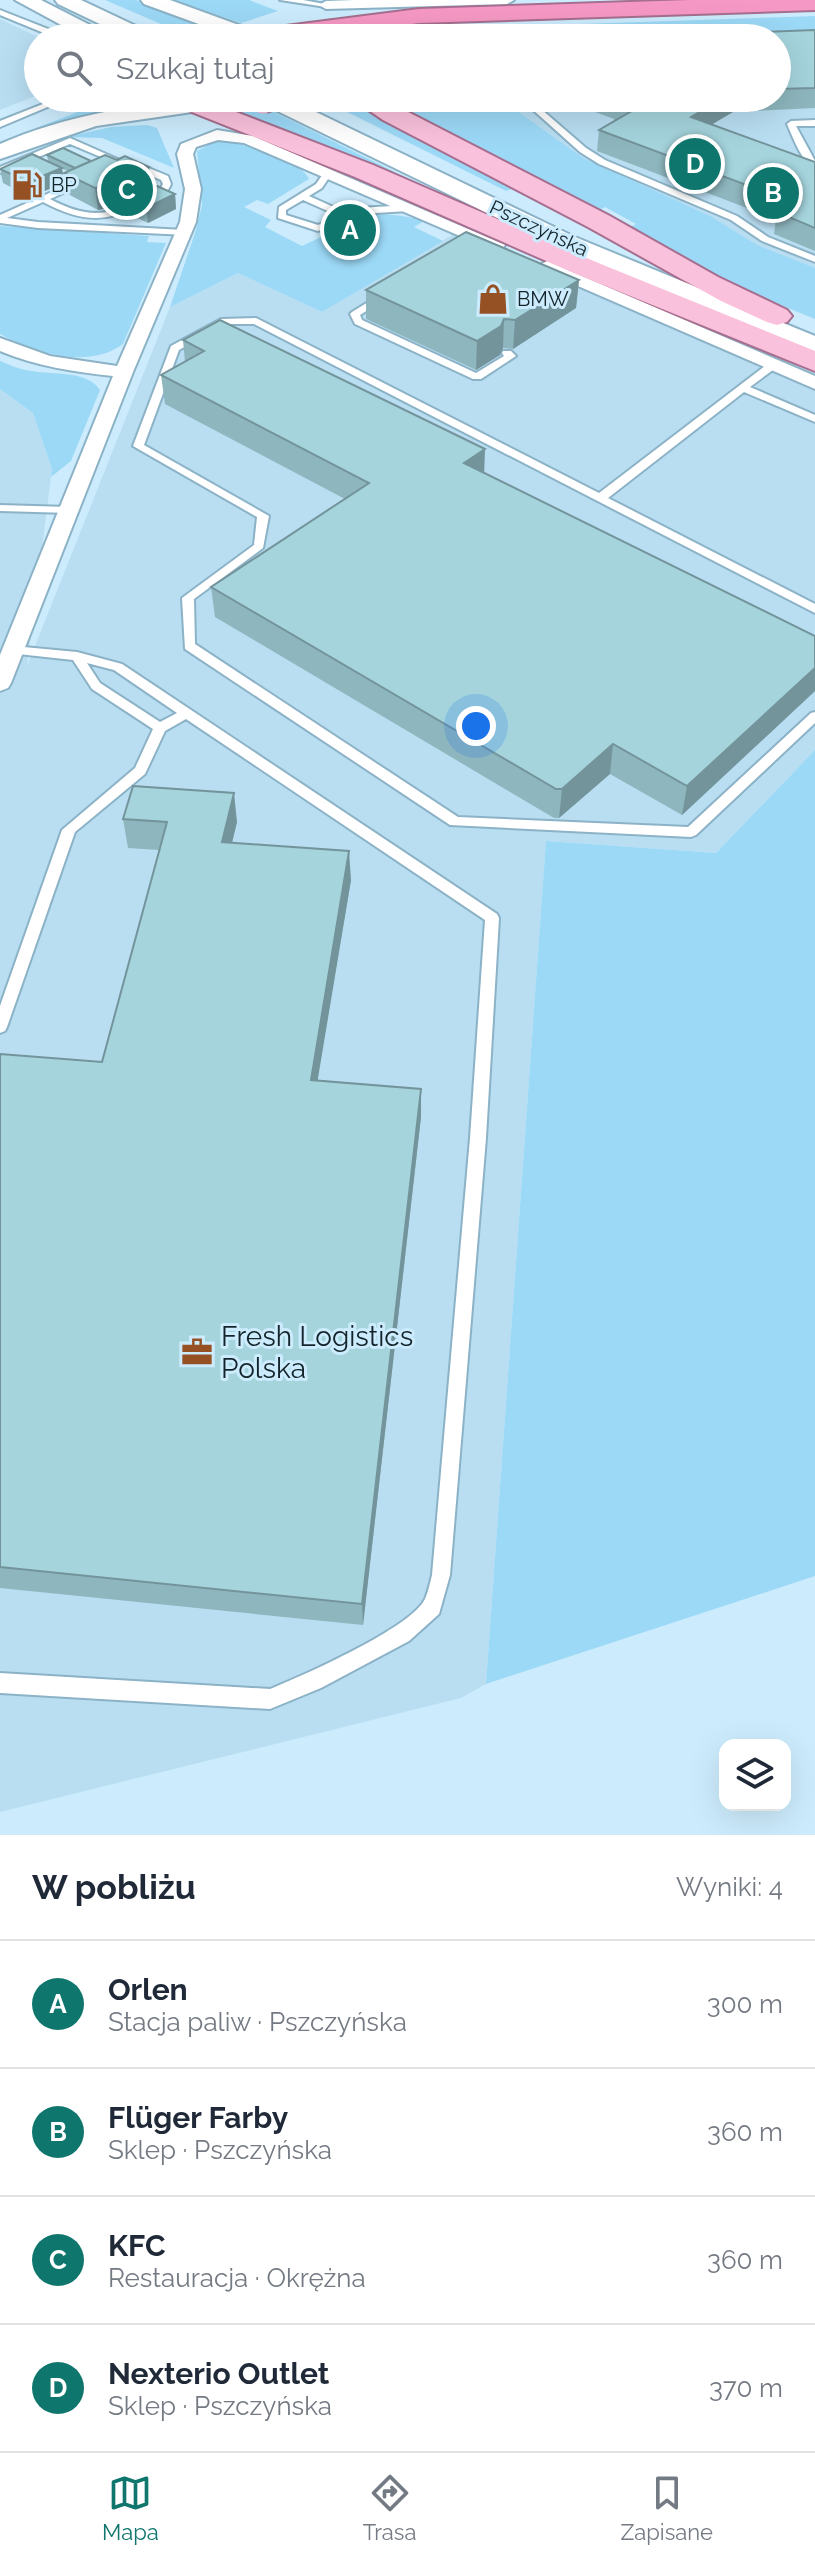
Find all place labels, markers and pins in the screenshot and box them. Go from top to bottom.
pin: D [669,134,721,194]
pin: C [101,160,153,220]
pin: B [747,163,799,223]
fuel station icon: BP [10,168,44,202]
place label: BP [51,173,77,197]
pin: A [324,200,376,260]
shop icon: BMW [476,282,510,316]
place label: BMW [517,287,569,311]
place label: Fresh Logistics Polska [221,1320,413,1385]
office icon: Fresh Logistics Polska [180,1335,214,1369]

